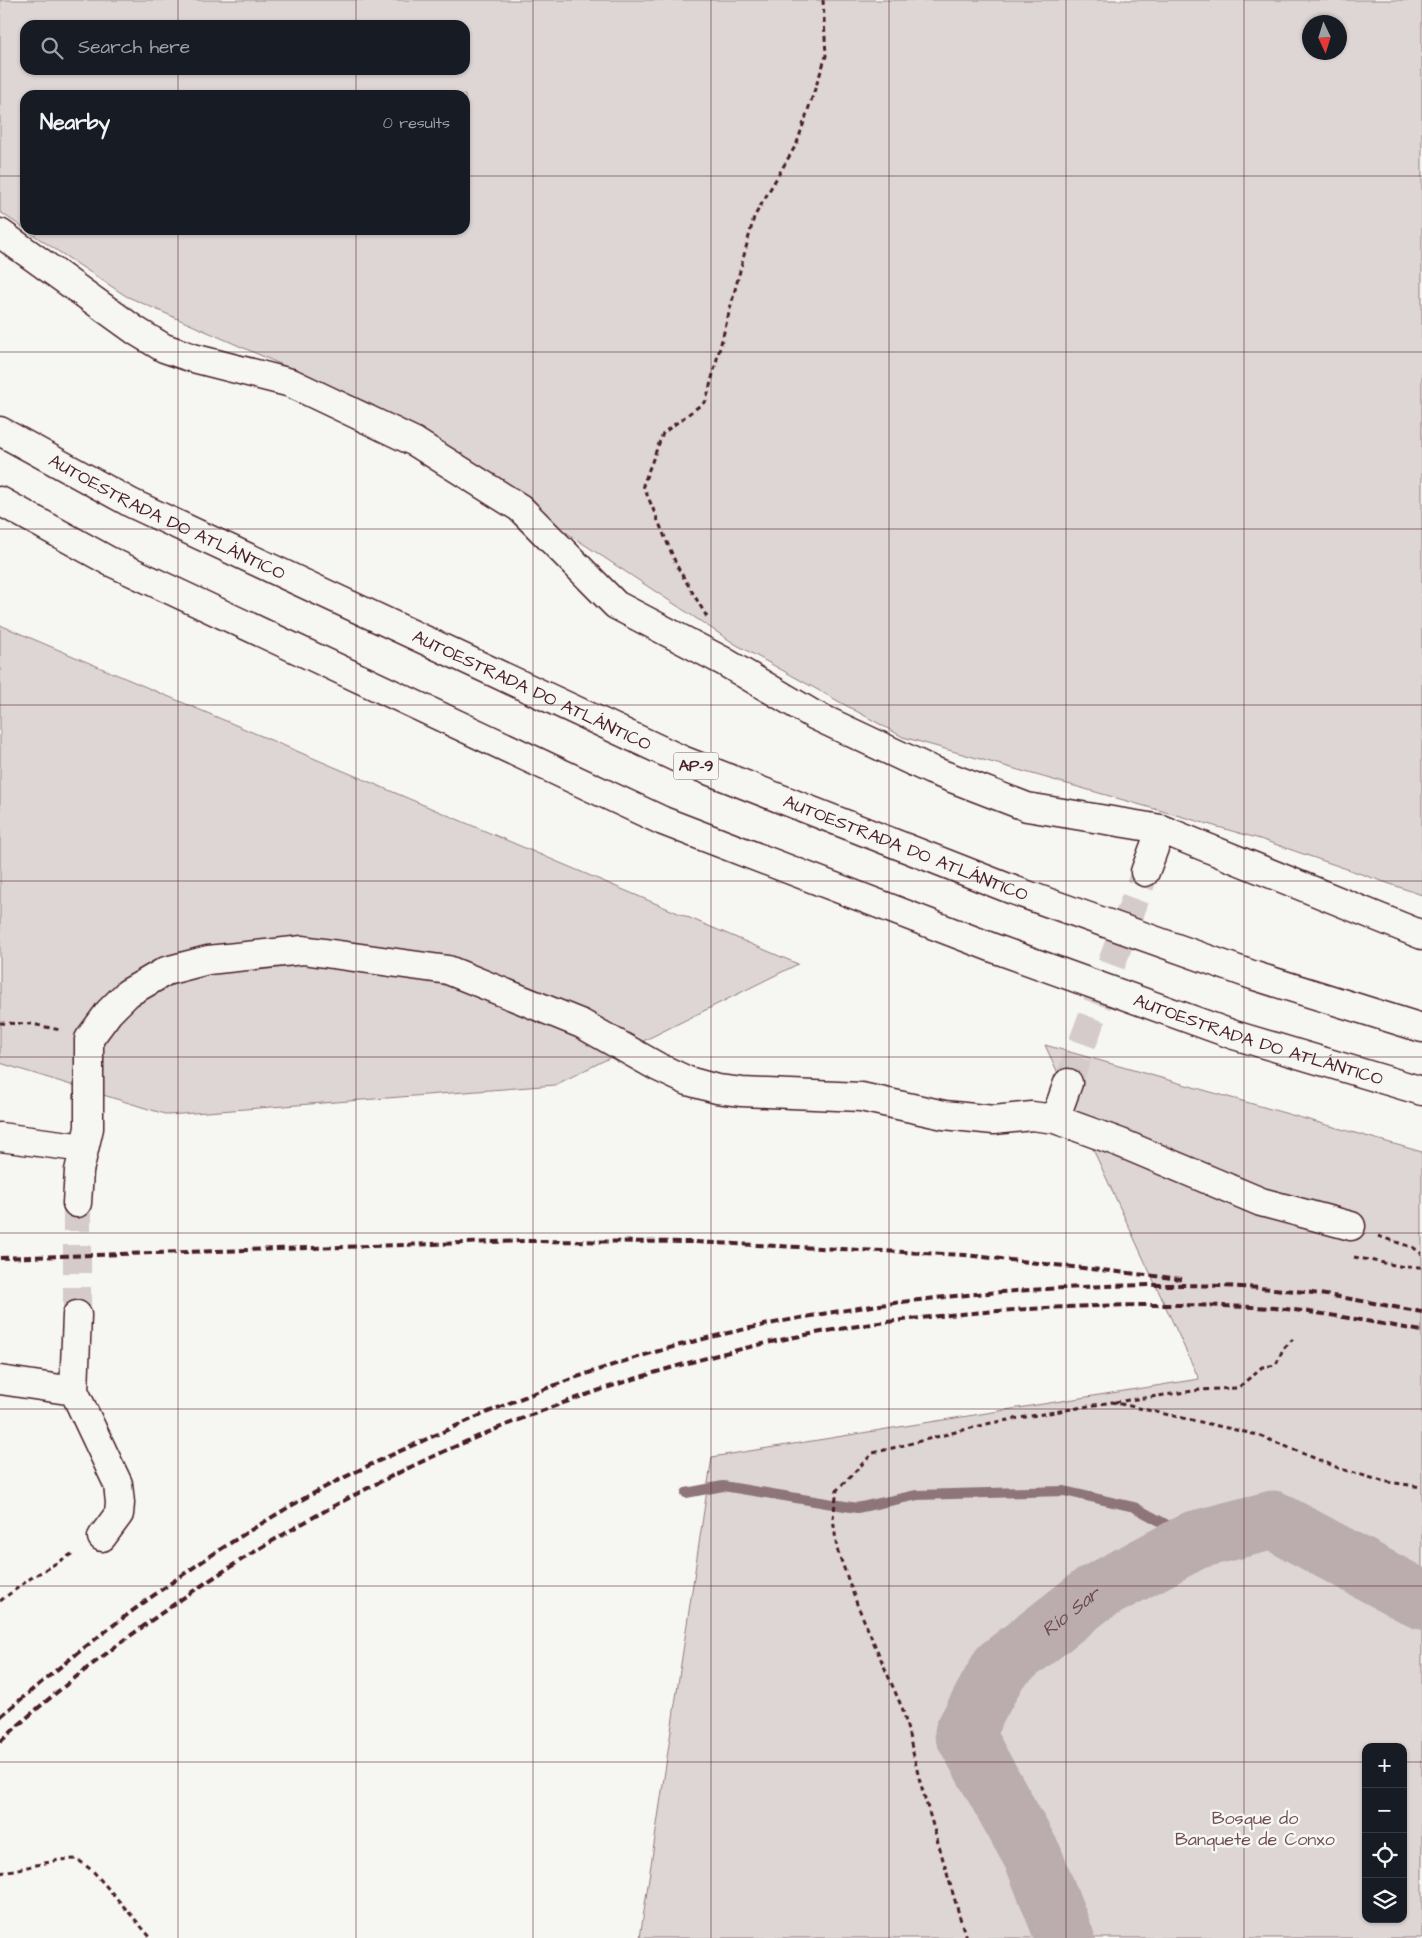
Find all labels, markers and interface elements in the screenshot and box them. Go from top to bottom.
north arrow [1302,15,1347,60]
search box [20,20,470,75]
icon: search [38,34,66,62]
text: Search here [78,34,190,61]
text: Nearby [40,108,110,137]
text: 0 results [383,112,450,134]
street label: AUTOESTRADA DO ATLÁNTICO [44,448,289,586]
street label: AUTOESTRADA DO ATLÁNTICO [409,624,656,757]
road number: AP-9 [674,752,718,779]
street label: AUTOESTRADA DO ATLÁNTICO [780,789,1032,907]
street label: AUTOESTRADA DO ATLÁNTICO [1130,987,1386,1091]
water label: Río Sar [1036,1579,1106,1643]
map controls [1362,1743,1407,1923]
button: + [1362,1743,1407,1788]
button: − [1362,1788,1407,1833]
park label: Bosque do Banquete de Conxo [1175,1806,1335,1852]
button: locate [1362,1833,1407,1878]
button: layers [1362,1878,1407,1923]

